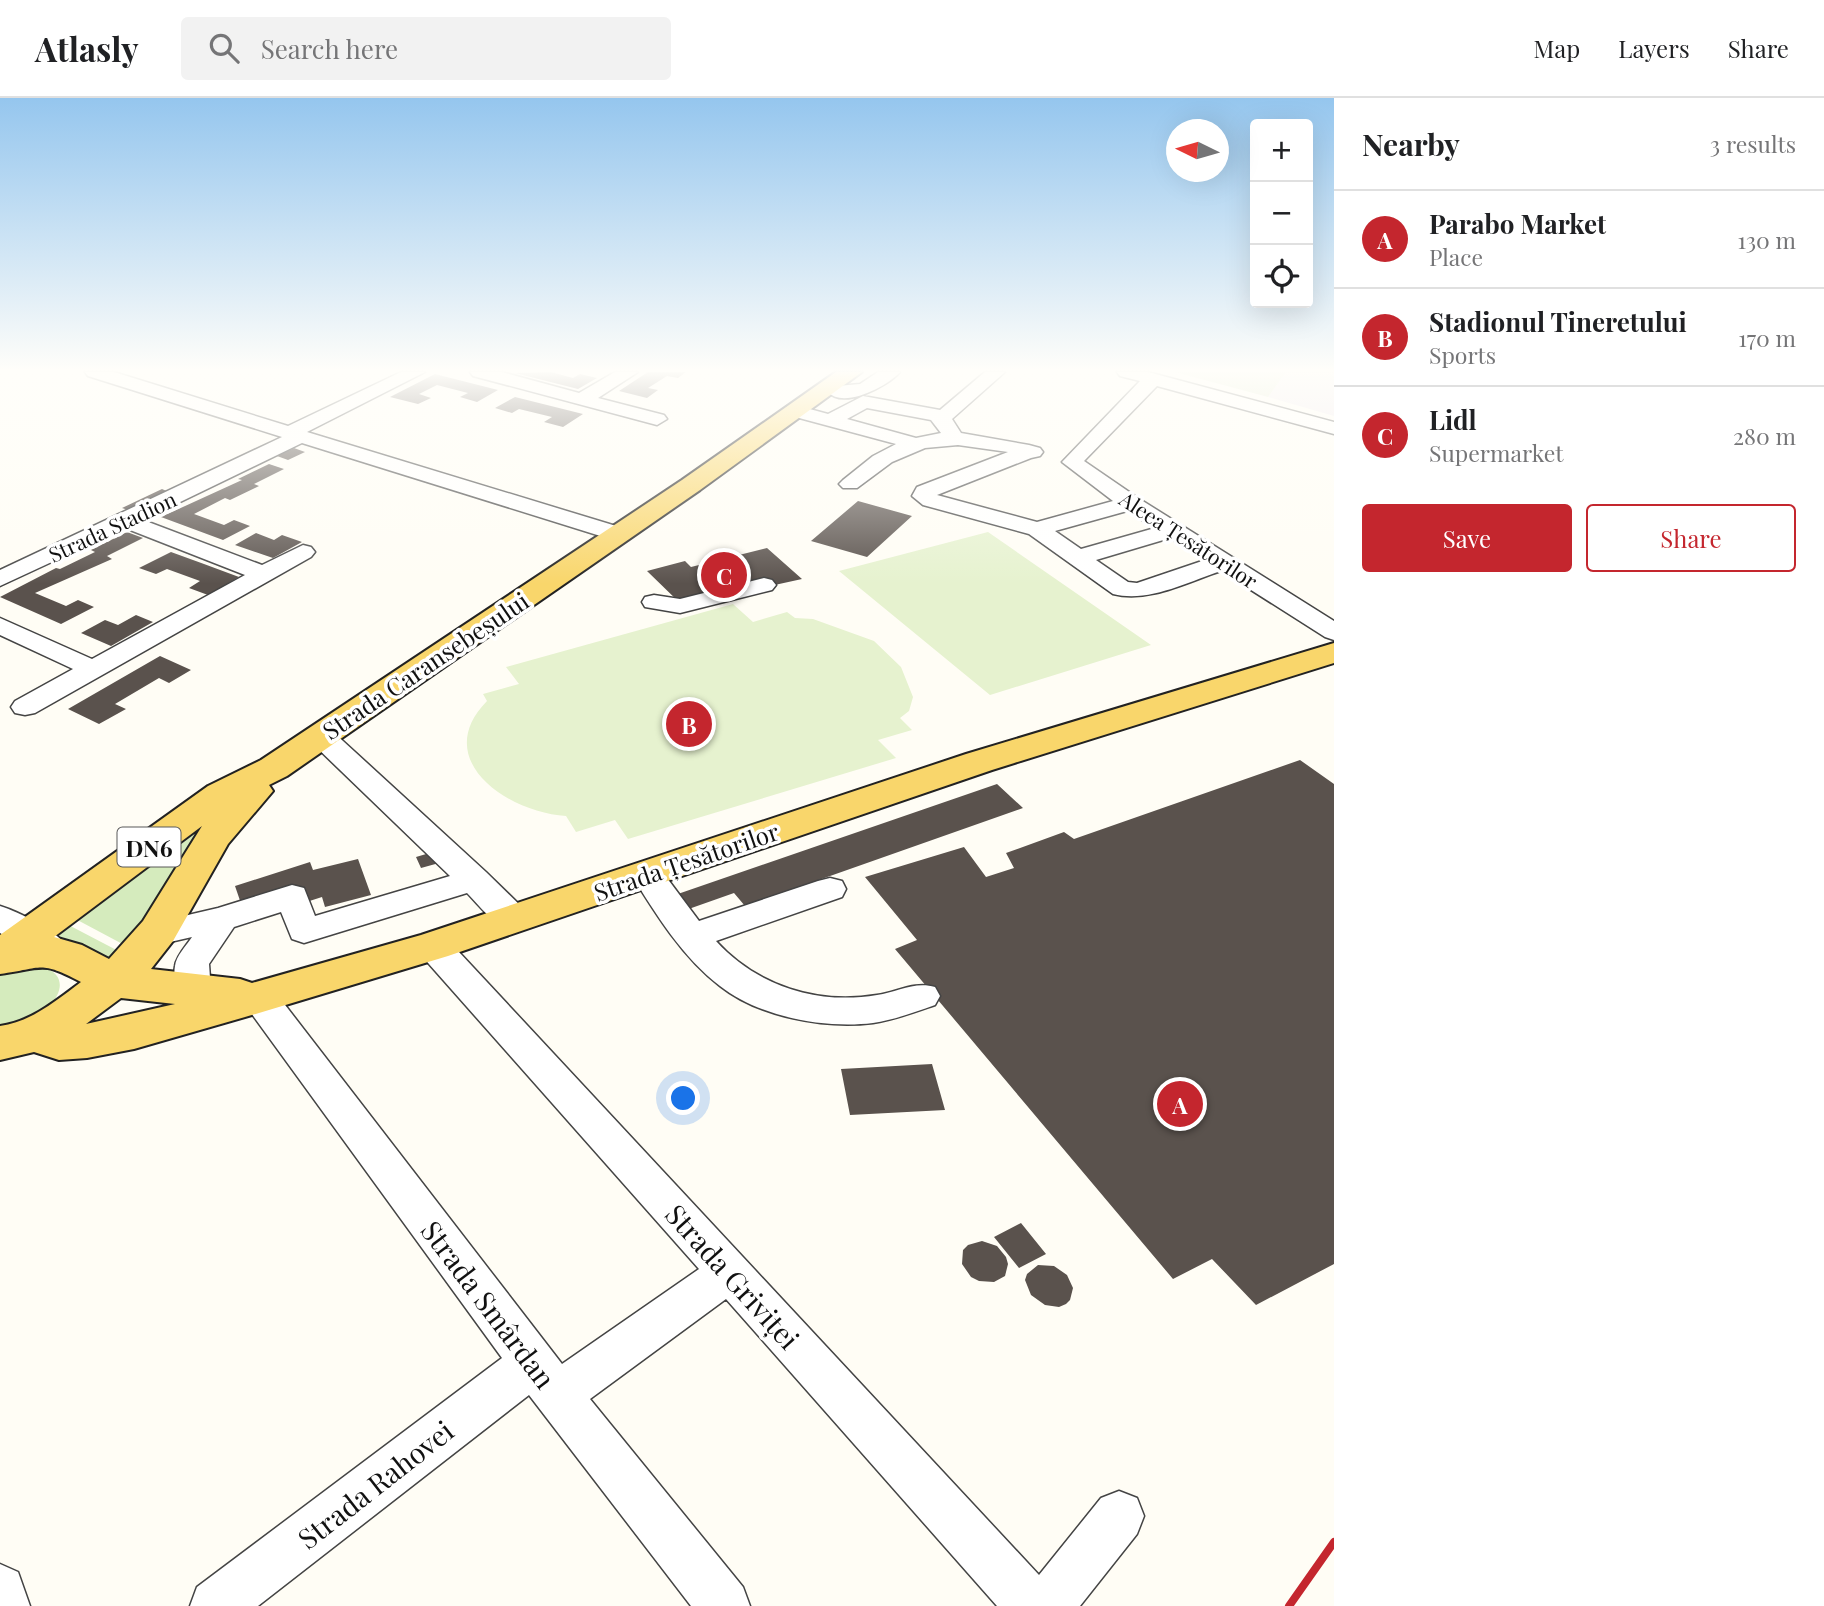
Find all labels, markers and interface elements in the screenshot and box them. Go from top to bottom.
search box [181,17,671,80]
text: Atlasly [35,26,139,70]
icon: search [205,29,243,67]
text: Search here [261,31,398,66]
text: Map [1534,32,1580,64]
text: Layers [1618,32,1690,64]
text: Share [1728,32,1789,64]
north arrow [1166,119,1229,182]
map controls [1250,119,1313,308]
button: + [1250,119,1313,182]
text: Nearby [1362,124,1460,164]
text: 3 results [1710,128,1796,159]
button: − [1250,182,1313,245]
text: Parabo Market [1429,206,1606,241]
text: A [1377,224,1393,255]
text: 130 m [1738,224,1796,255]
text: Place [1429,241,1483,272]
button: locate [1250,245,1313,308]
text: Stadionul Tineretului [1429,304,1687,339]
text: B [1377,322,1393,353]
text: 170 m [1738,322,1796,353]
text: Sports [1429,339,1496,370]
text: Lidl [1429,402,1477,437]
text: C [1377,420,1393,451]
text: 280 m [1733,420,1796,451]
text: Supermarket [1429,437,1563,468]
street label: Aleea Țesătorilor [1113,483,1264,595]
street label: Strada Stadion [44,484,181,568]
button: Save [1362,504,1572,572]
button: Share [1586,504,1796,572]
pin: C [701,549,747,601]
street label: Strada Caransebeșului [316,584,534,746]
pin: B [666,698,712,750]
street label: Strada Țesătorilor [589,814,783,908]
road number: DN6 [118,828,180,866]
pin: A [1157,1078,1203,1130]
your location [666,1081,700,1115]
street label: Strada Griviței [658,1196,808,1356]
street label: Strada Smârdan [414,1213,564,1396]
street label: Strada Rahovei [290,1412,460,1556]

